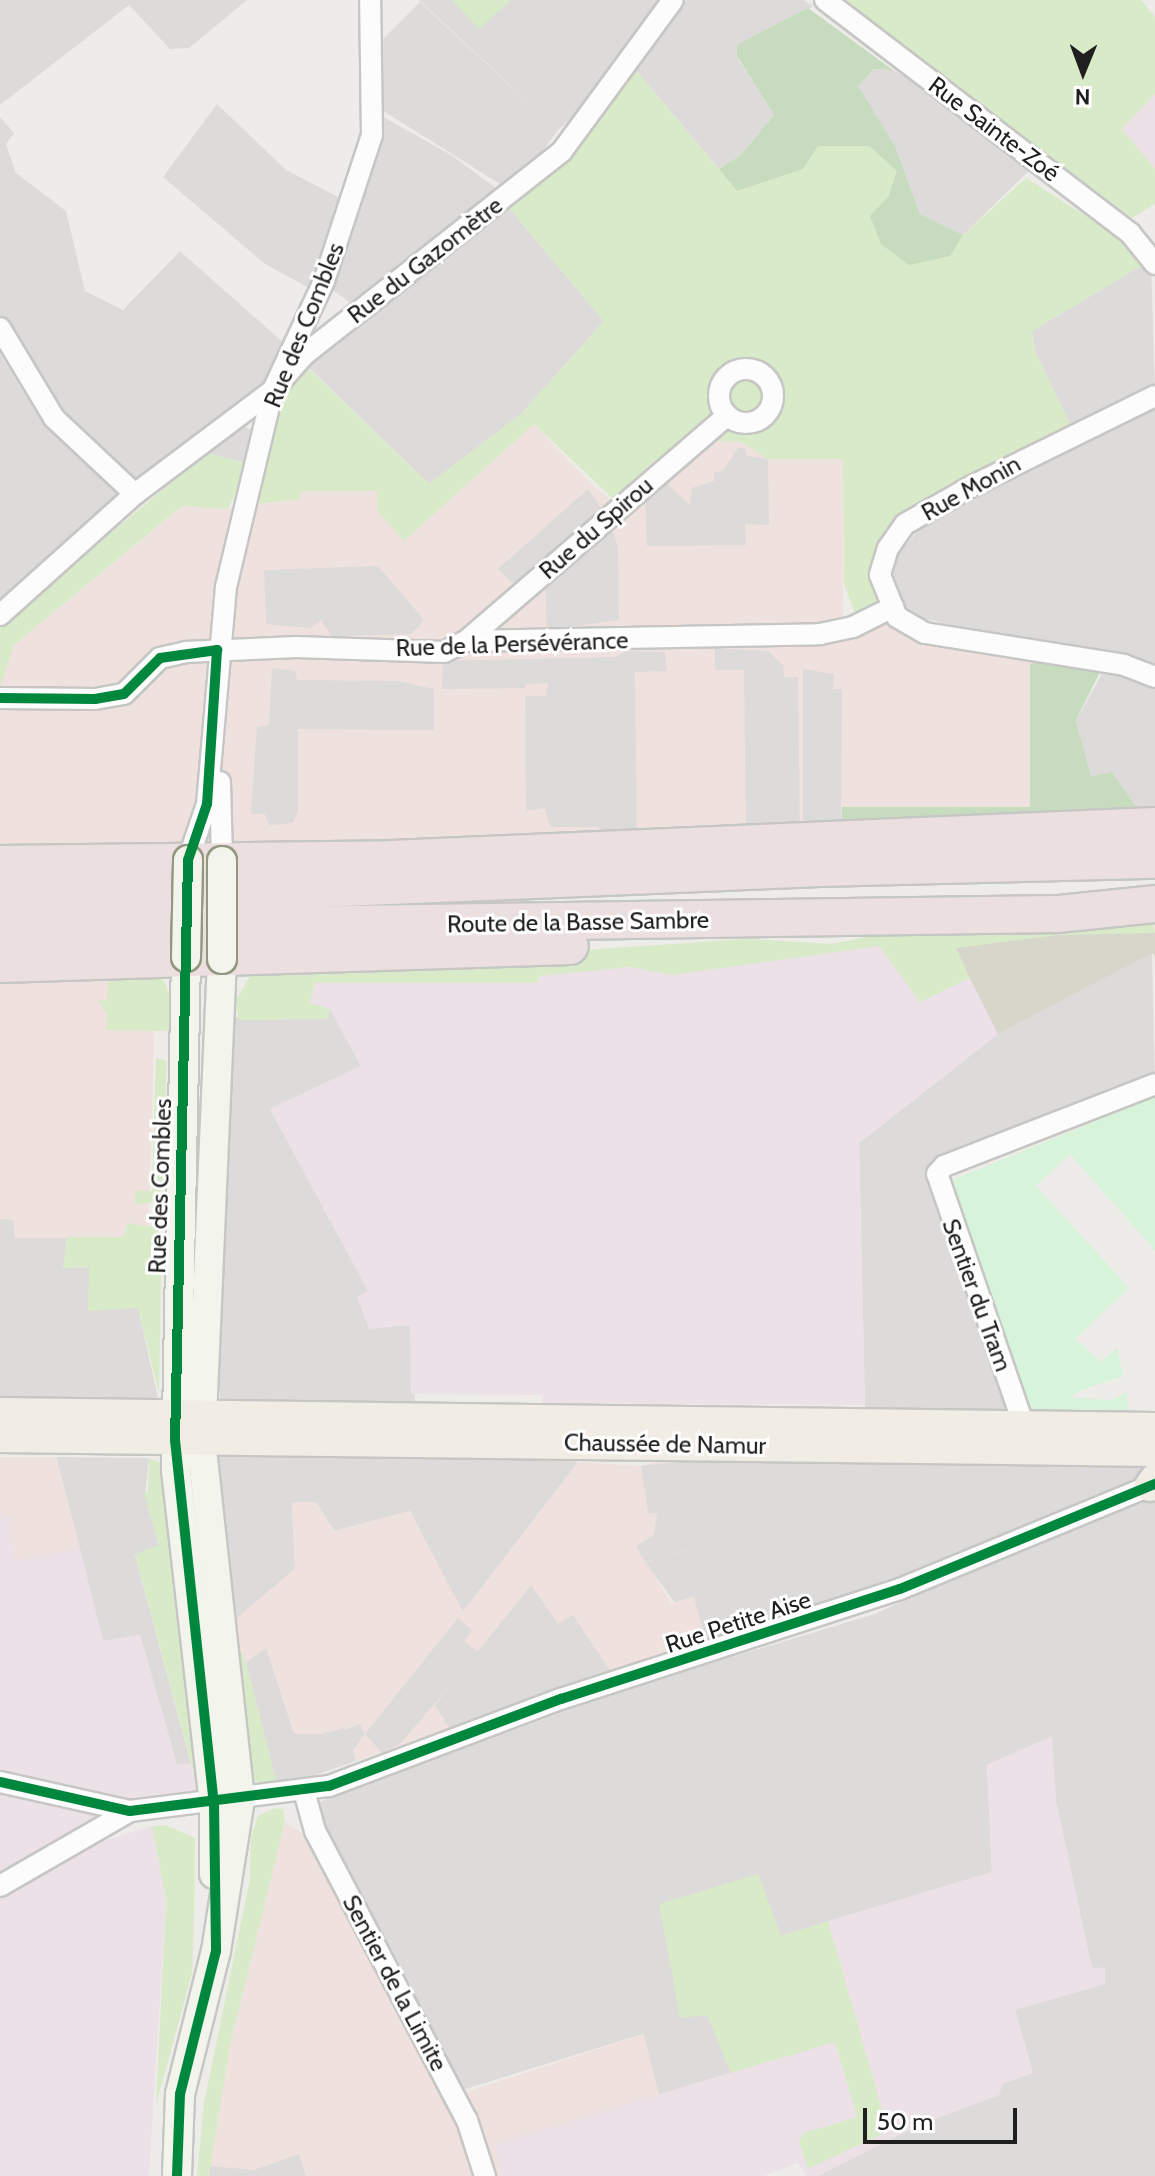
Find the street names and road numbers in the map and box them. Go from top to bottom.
street label: Rue Sainte-Zoé [923,70,1065,188]
street label: Rue du Gazomètre [342,191,508,329]
street label: Rue des Combles [258,238,350,412]
street label: Rue Monin [916,449,1026,527]
street label: Rue du Spirou [533,471,659,585]
street label: Rue de la Persévérance [395,626,629,662]
street label: Route de la Basse Sambre [447,905,709,939]
street label: Rue des Combles [143,1098,177,1274]
street label: Sentier du Tram [936,1215,1018,1375]
street label: Chaussée de Namur [564,1428,766,1460]
street label: Rue Petite Aise [662,1585,814,1659]
street label: Sentier de la Limite [336,1890,454,2076]

